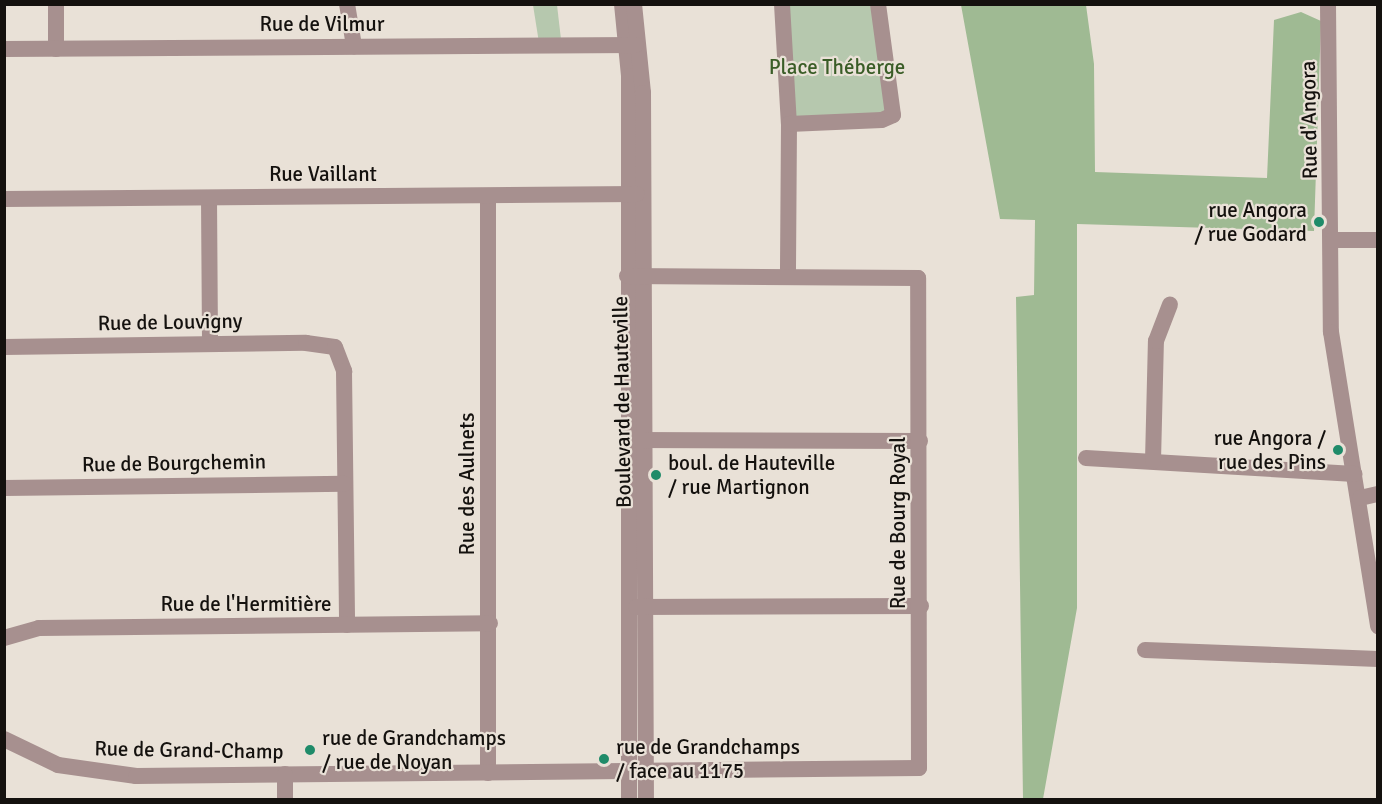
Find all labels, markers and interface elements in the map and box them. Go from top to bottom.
street label: Rue de Vilmur [260,11,384,37]
park label: Place Théberge [769,54,905,80]
street label: Rue d'Angora [1295,60,1323,180]
street label: Rue Vaillant [269,161,377,187]
place label: rue Angora / rue Godard [1194,197,1307,247]
marker: rue Angora / rue Godard [1312,215,1326,229]
street label: Boulevard de Hauteville [608,296,636,508]
street label: Rue de Louvigny [97,308,243,336]
street label: Rue des Aulnets [454,413,480,555]
place label: rue Angora / rue des Pins [1214,425,1326,475]
street label: Rue de Bourg Royal [885,437,911,609]
marker: rue Angora / rue des Pins [1331,443,1345,457]
street label: Rue de Bourgchemin [82,449,266,477]
place label: boul. de Hauteville / rue Martignon [668,450,835,500]
marker: boul. de Hauteville / rue Martignon [649,468,663,482]
street label: Rue de l'Hermitière [160,591,332,617]
place label: rue de Grandchamps / rue de Noyan [322,725,506,775]
place label: rue de Grandchamps / face au 1175 [616,734,800,784]
street label: Rue de Grand-Champ [94,736,284,764]
marker: rue de Grandchamps / rue de Noyan [303,743,317,757]
marker: rue de Grandchamps / face au 1175 [597,752,611,766]

